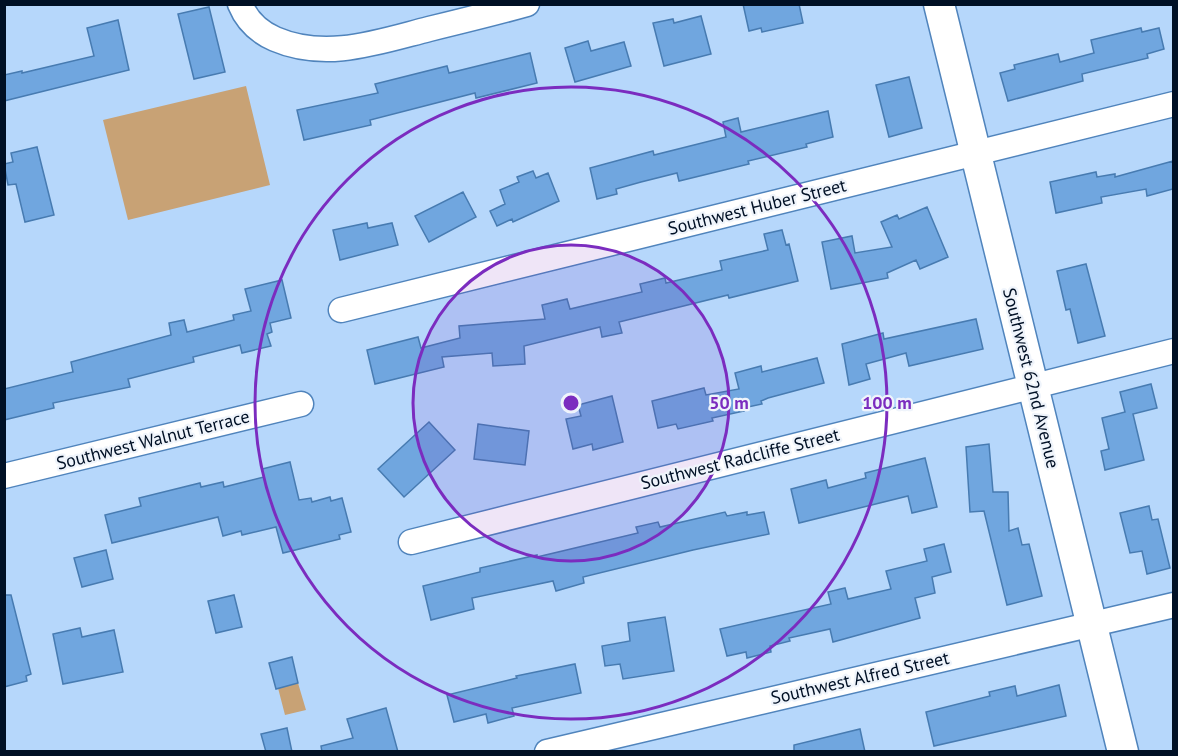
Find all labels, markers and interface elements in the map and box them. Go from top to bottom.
street label: Southwest Huber Street [665,173,848,240]
street label: Southwest 62nd Avenue [998,285,1065,470]
text: 50 m [709,391,749,414]
text: 100 m [862,391,912,414]
centre of rings [561,393,581,413]
street label: Southwest Walnut Terrace [54,404,252,475]
street label: Southwest Radcliffe Street [638,423,842,494]
street label: Southwest Alfred Street [769,646,951,709]

